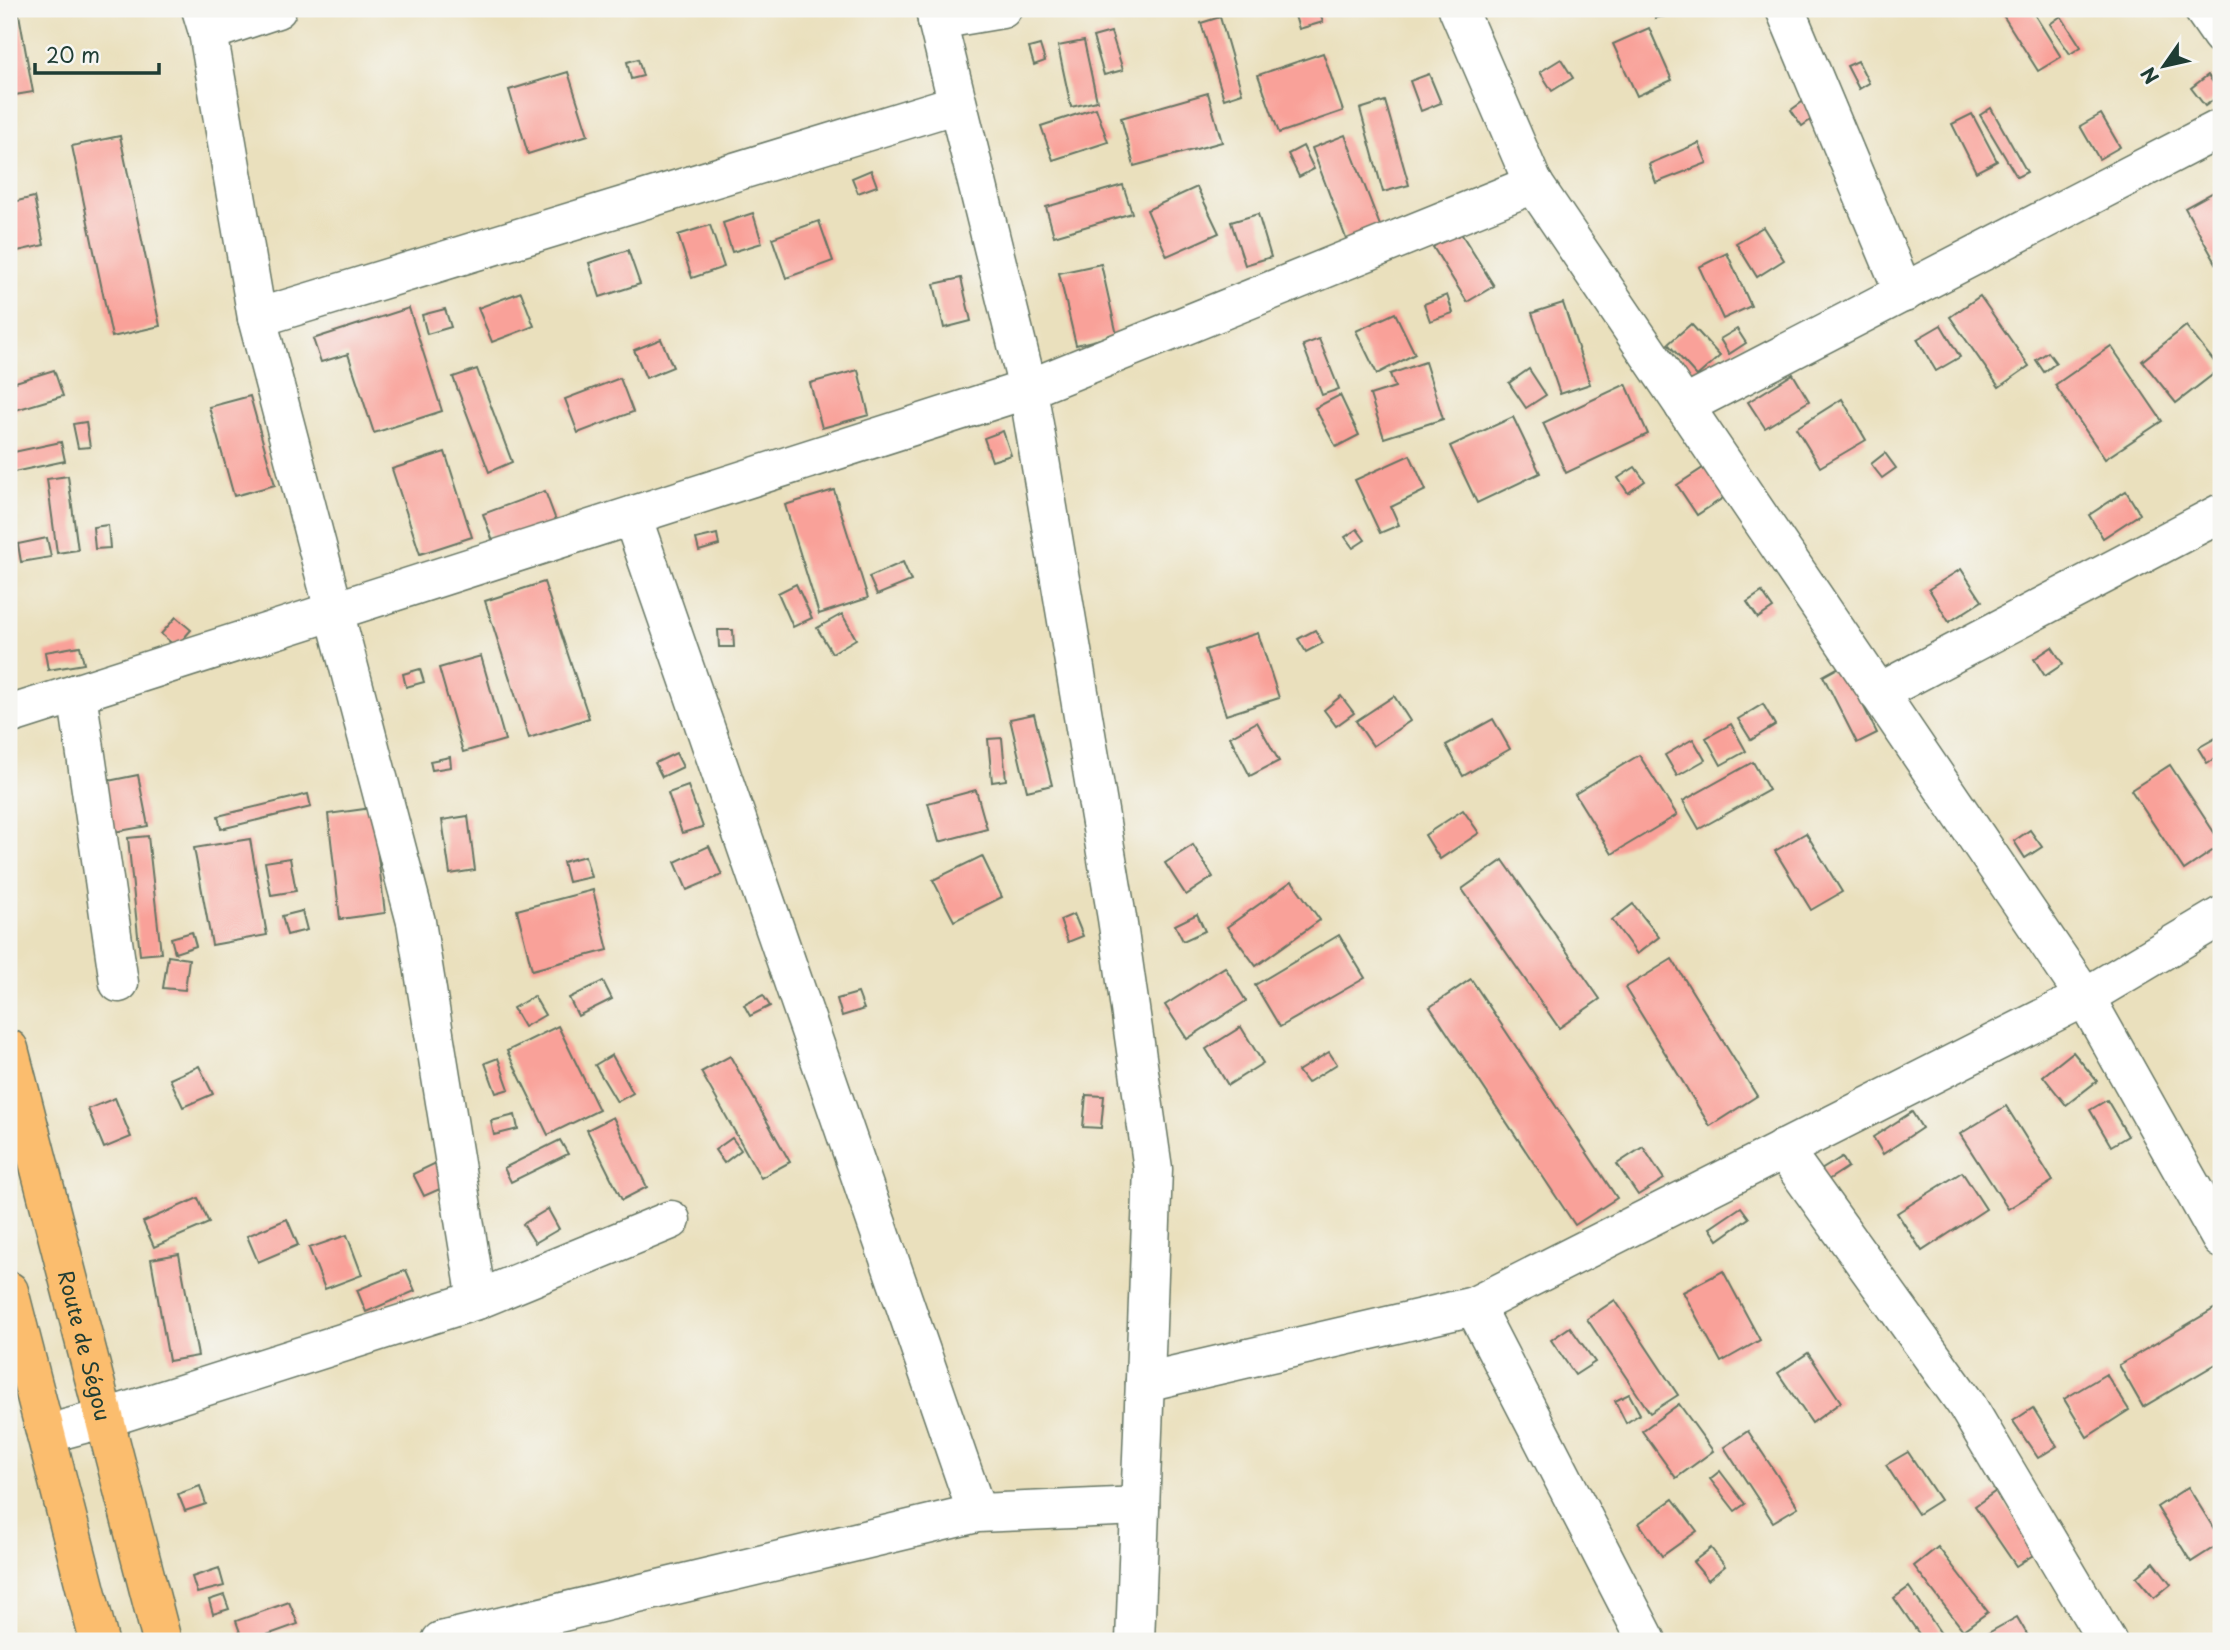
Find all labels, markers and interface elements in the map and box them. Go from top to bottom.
scale bar [35,32,159,76]
north arrow [2128,32,2198,102]
text: 20 m [46,38,100,70]
text: N [2133,62,2165,90]
street label: Route de Ségou [51,1267,120,1424]

